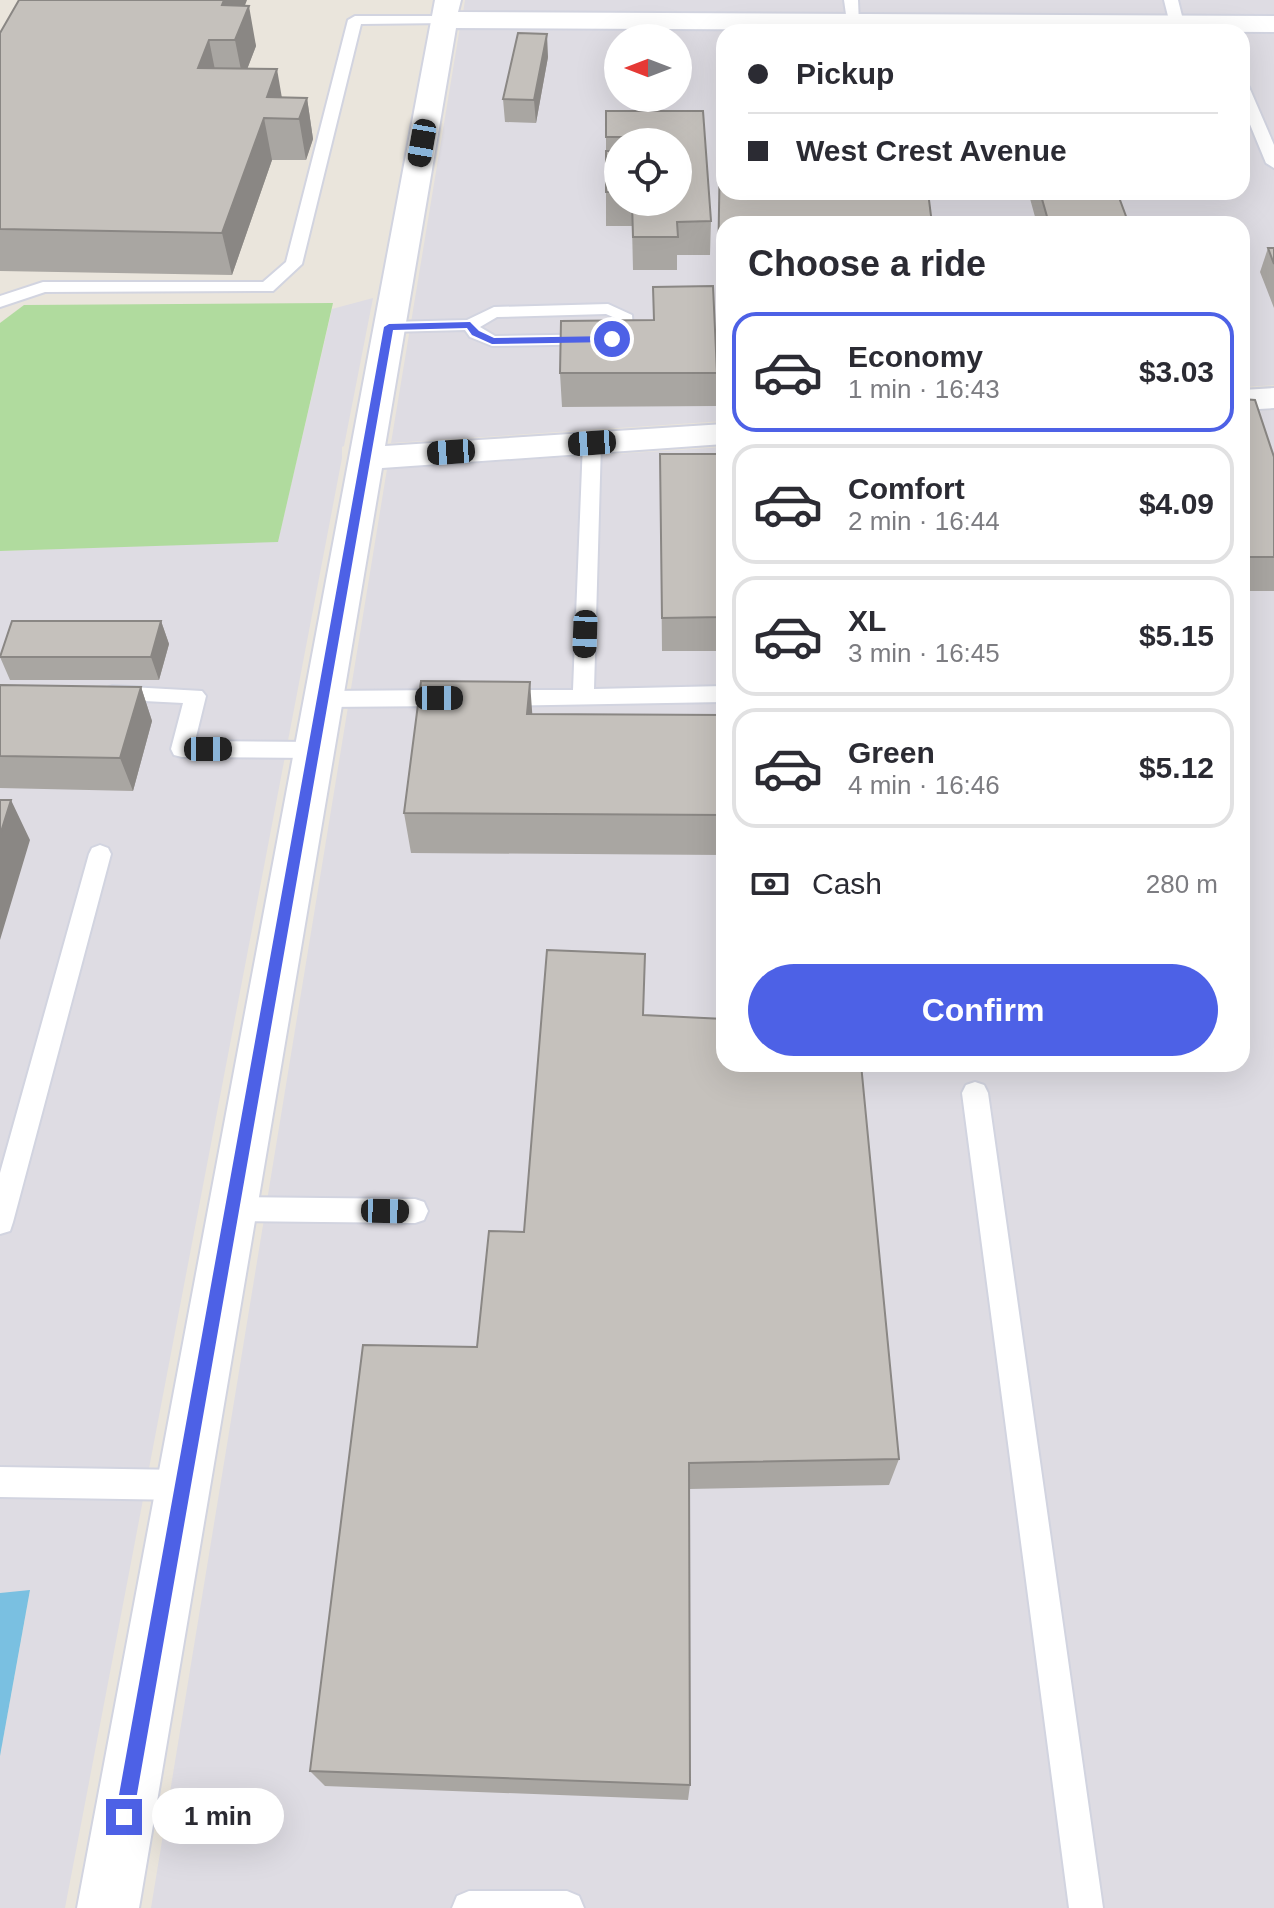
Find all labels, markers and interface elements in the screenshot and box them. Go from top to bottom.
north arrow [604,24,692,112]
map controls [604,24,692,216]
text: Pickup [796,57,894,90]
car [406,117,438,169]
button: locate [604,128,692,216]
text: West Crest Avenue [796,134,1067,167]
text: Choose a ride [748,243,986,284]
route start [594,321,630,357]
icon: car [752,336,824,408]
text: Economy [848,340,983,373]
text: $3.03 [1139,355,1214,388]
text: 1 min · 16:43 [848,374,1000,404]
car [567,429,617,457]
car [426,438,476,466]
icon: car [752,468,824,540]
text: Comfort [848,472,965,505]
text: $4.09 [1139,487,1214,520]
text: 2 min · 16:44 [848,506,1000,536]
icon: car [752,600,824,672]
text: XL [848,604,886,637]
car [572,610,598,658]
text: $5.15 [1139,619,1214,652]
text: 3 min · 16:45 [848,638,1000,668]
car [415,686,463,710]
icon: car [752,732,824,804]
text: Green [848,736,935,769]
car [184,737,232,761]
text: $5.12 [1139,751,1214,784]
text: 4 min · 16:46 [848,770,1000,800]
icon: cash [748,862,792,906]
text: Cash [812,867,882,900]
text: 280 m [1146,869,1218,899]
button: Confirm [748,964,1218,1056]
car [361,1199,409,1223]
callout: 1 min [152,1789,284,1845]
route end [106,1799,142,1835]
text: 1 min [184,1801,252,1831]

